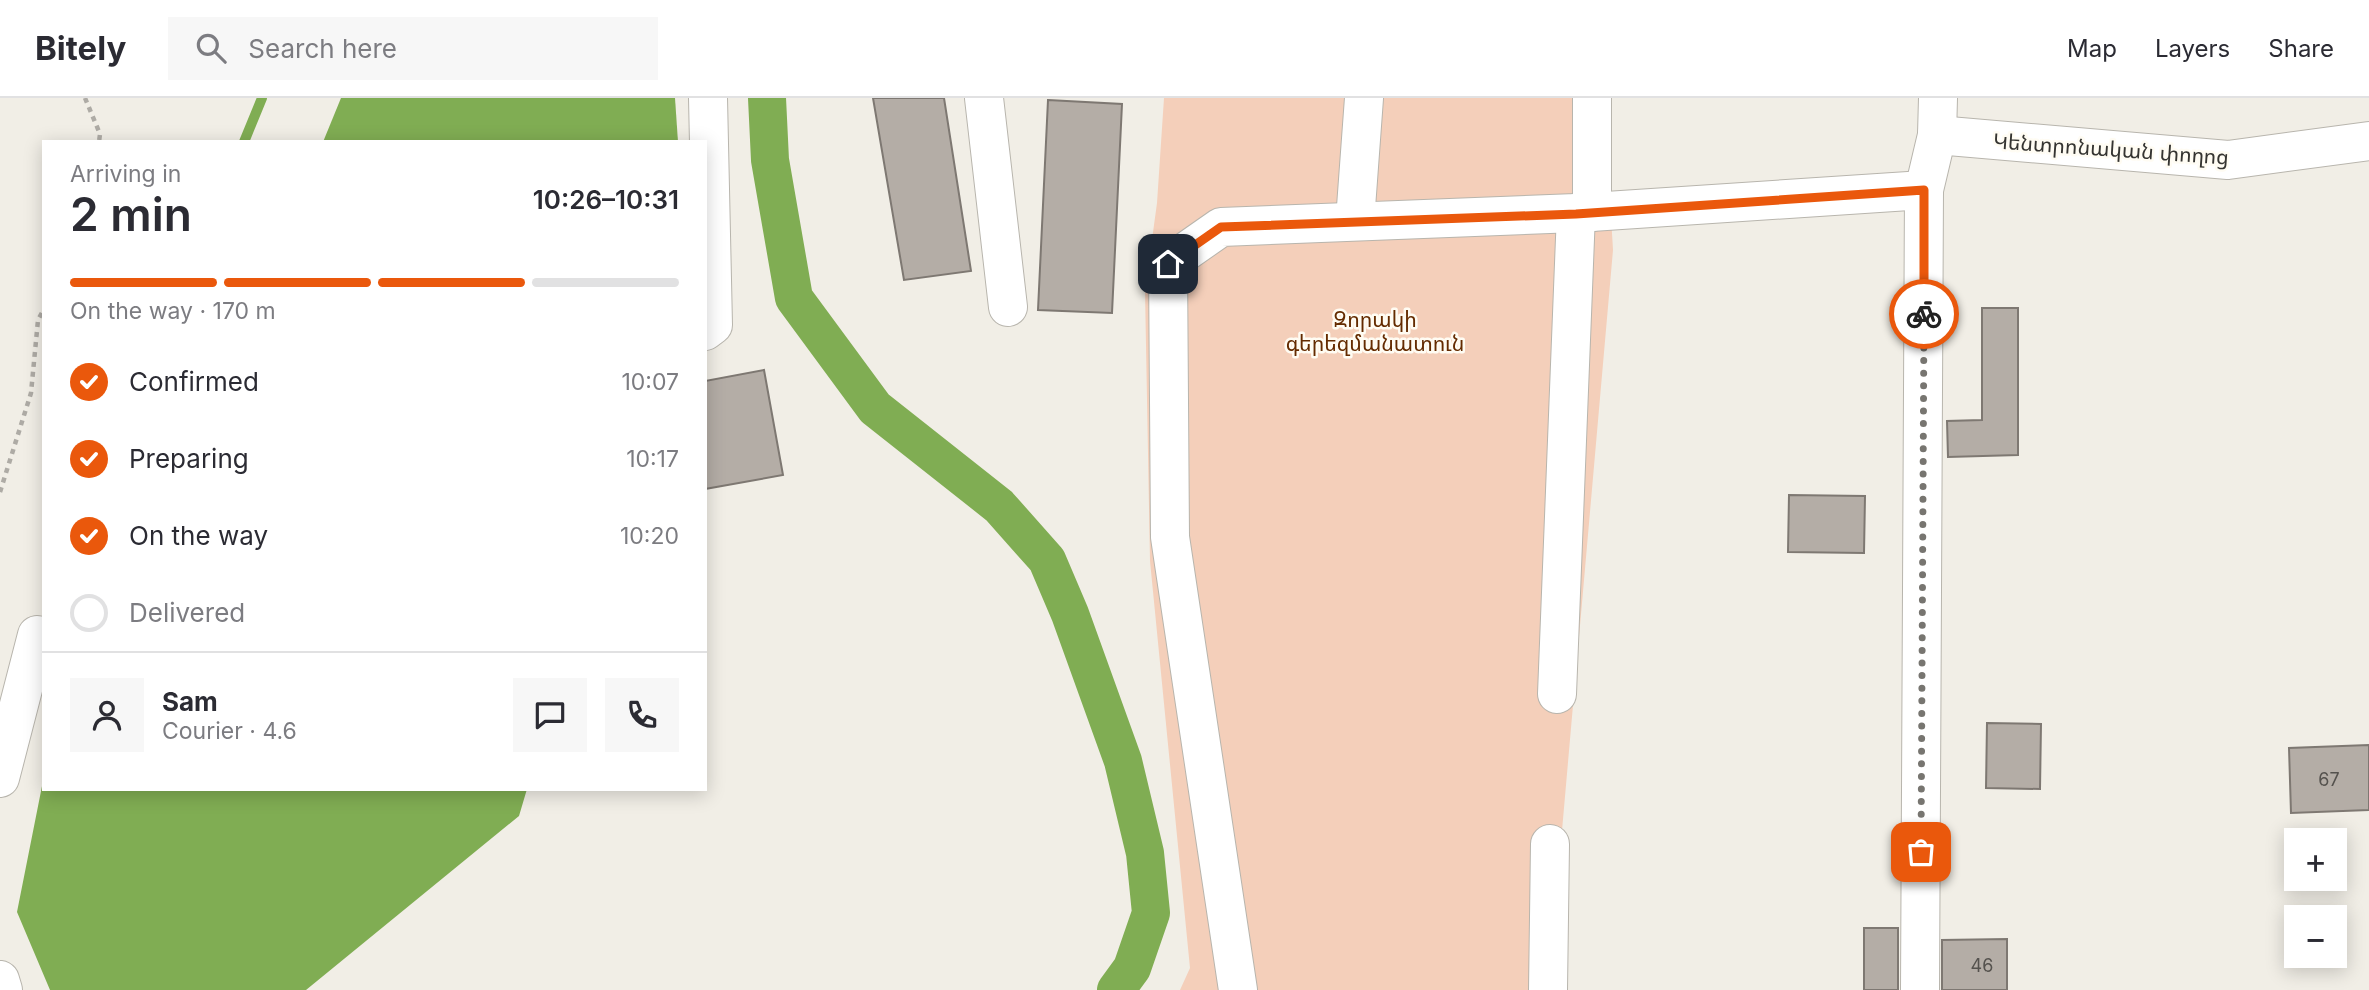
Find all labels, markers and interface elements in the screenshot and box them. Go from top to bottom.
search box [168,17,658,80]
text: Bitely [35,28,126,68]
icon: search [192,29,230,67]
text: Search here [248,33,397,64]
text: Map [2067,34,2117,63]
text: Layers [2155,34,2230,63]
text: Share [2268,34,2334,63]
street label: Կենտրոնական փողոց [1992,128,2230,170]
text: Arriving in [70,160,181,188]
text: 10:26–10:31 [533,184,679,215]
text: 2 min [70,186,192,242]
pin [1138,234,1198,294]
icon: home [1149,245,1187,283]
courier [1889,279,1959,349]
icon: bike [1905,295,1943,333]
text: On the way · 170 m [70,297,276,325]
park label: Զորակի գերեզմանատուն [1286,307,1464,356]
icon: check [70,363,108,401]
text: Confirmed [129,366,259,397]
text: 10:07 [621,368,679,396]
icon: check [70,440,108,478]
text: Preparing [129,443,249,474]
text: 10:17 [626,445,679,473]
icon: check [70,517,108,555]
text: On the way [129,520,268,551]
text: 10:20 [620,522,679,550]
text: Delivered [129,597,245,628]
button: person [70,678,144,752]
button: chat [513,678,587,752]
button: phone [605,678,679,752]
text: Sam [162,686,218,717]
text: Courier · 4.6 [162,717,297,745]
house number: 67 [2318,769,2340,790]
pin [1891,822,1951,882]
map controls [2284,828,2347,968]
button: + [2284,828,2347,891]
icon: bag [1902,833,1940,871]
button: − [2284,905,2347,968]
house number: 46 [1971,955,1993,976]

